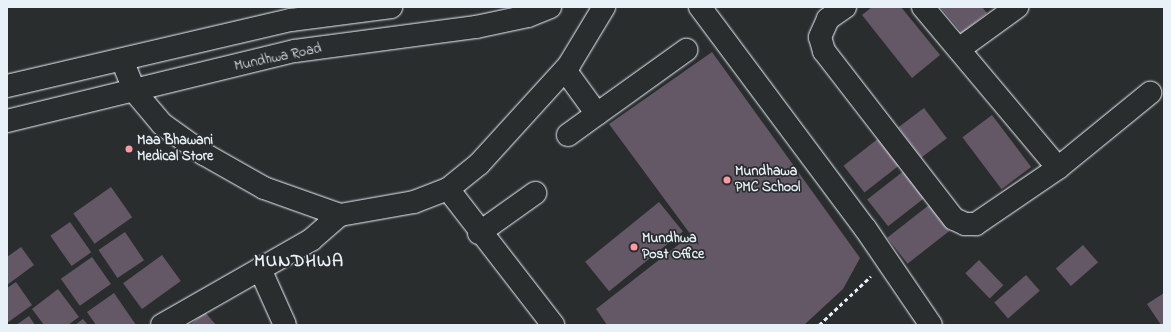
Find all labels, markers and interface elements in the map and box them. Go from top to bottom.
street label: Mundhwa Road [233,41,323,75]
place label: Maa Bhawani Medical Store [137,133,213,166]
marker: Maa Bhawani Medical Store [124,144,134,154]
place label: Mundhawa PMC School [735,164,800,196]
marker: Mundhawa PMC School [722,175,732,185]
place label: Mundhwa Post Office [642,231,704,264]
marker: Mundhwa Post Office [629,242,639,252]
district label: MUNDHWA [254,251,344,273]

